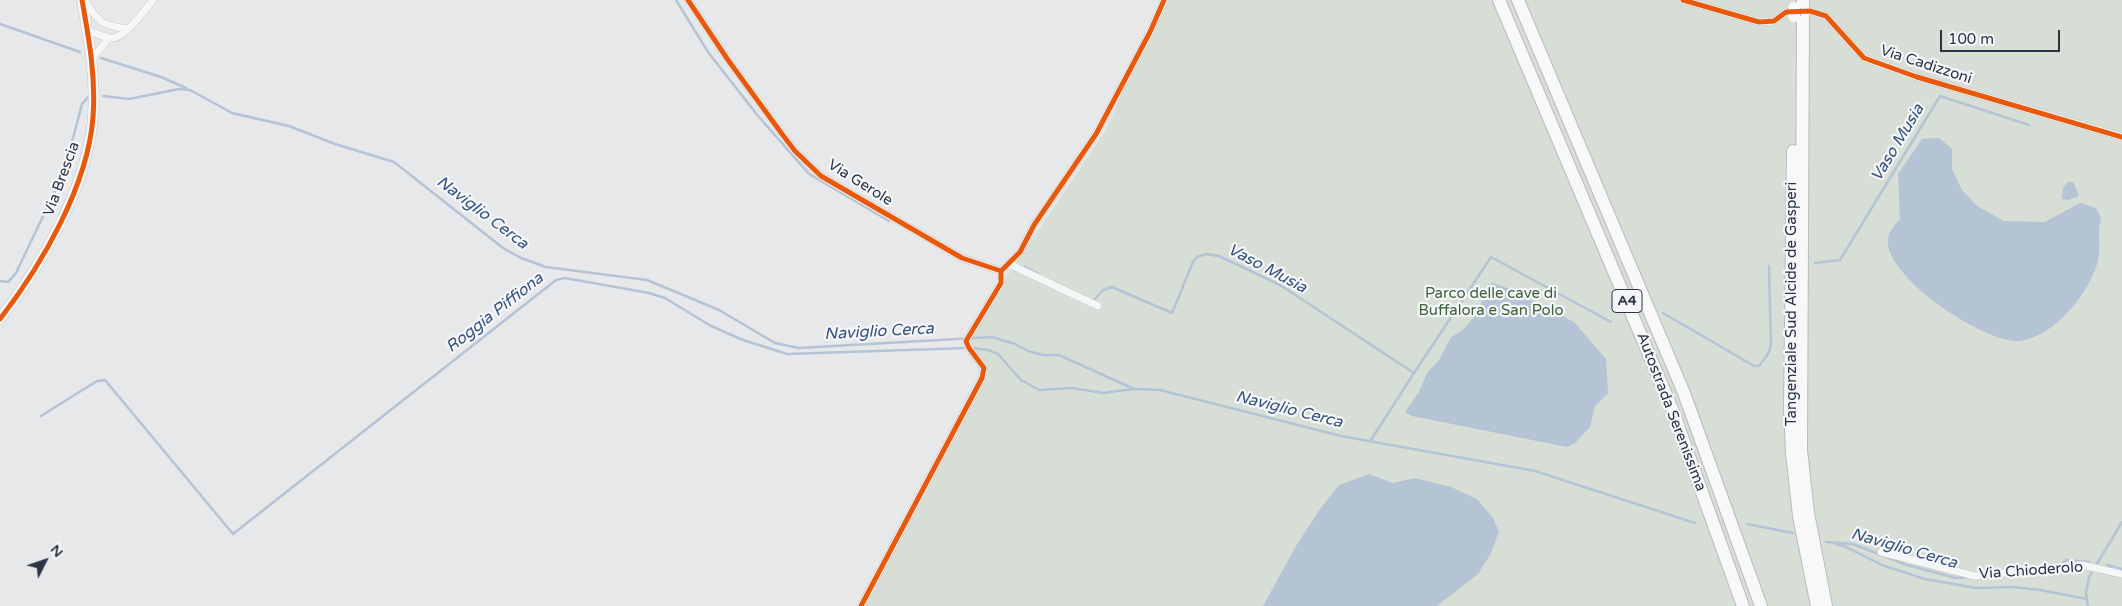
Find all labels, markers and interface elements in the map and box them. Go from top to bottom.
scale bar [1942,20,2062,52]
text: 100 m [1948,30,1994,48]
street label: Via Cadizzoni [1878,42,1974,88]
water label: Vaso Musia [1868,101,1928,185]
street label: Via Brescia [40,139,84,219]
street label: Via Gerole [824,156,896,210]
water label: Naviglio Cerca [433,172,531,254]
street label: Tangenziale Sud Alcide de Gasperi [1783,182,1801,426]
water label: Vaso Musia [1224,240,1310,298]
water label: Roggia Piffiona [443,269,547,357]
park label: Parco delle cave di Buffalora e San Polo [1418,285,1564,320]
road number: A4 [1612,290,1642,312]
water label: Naviglio Cerca [824,320,934,344]
street label: Autostrada Serenissima [1632,330,1710,494]
water label: Naviglio Cerca [1234,387,1344,433]
water label: Naviglio Cerca [1849,525,1959,573]
north arrow [20,536,70,586]
text: N [47,541,67,561]
street label: Via Chioderolo [1978,558,2084,584]

